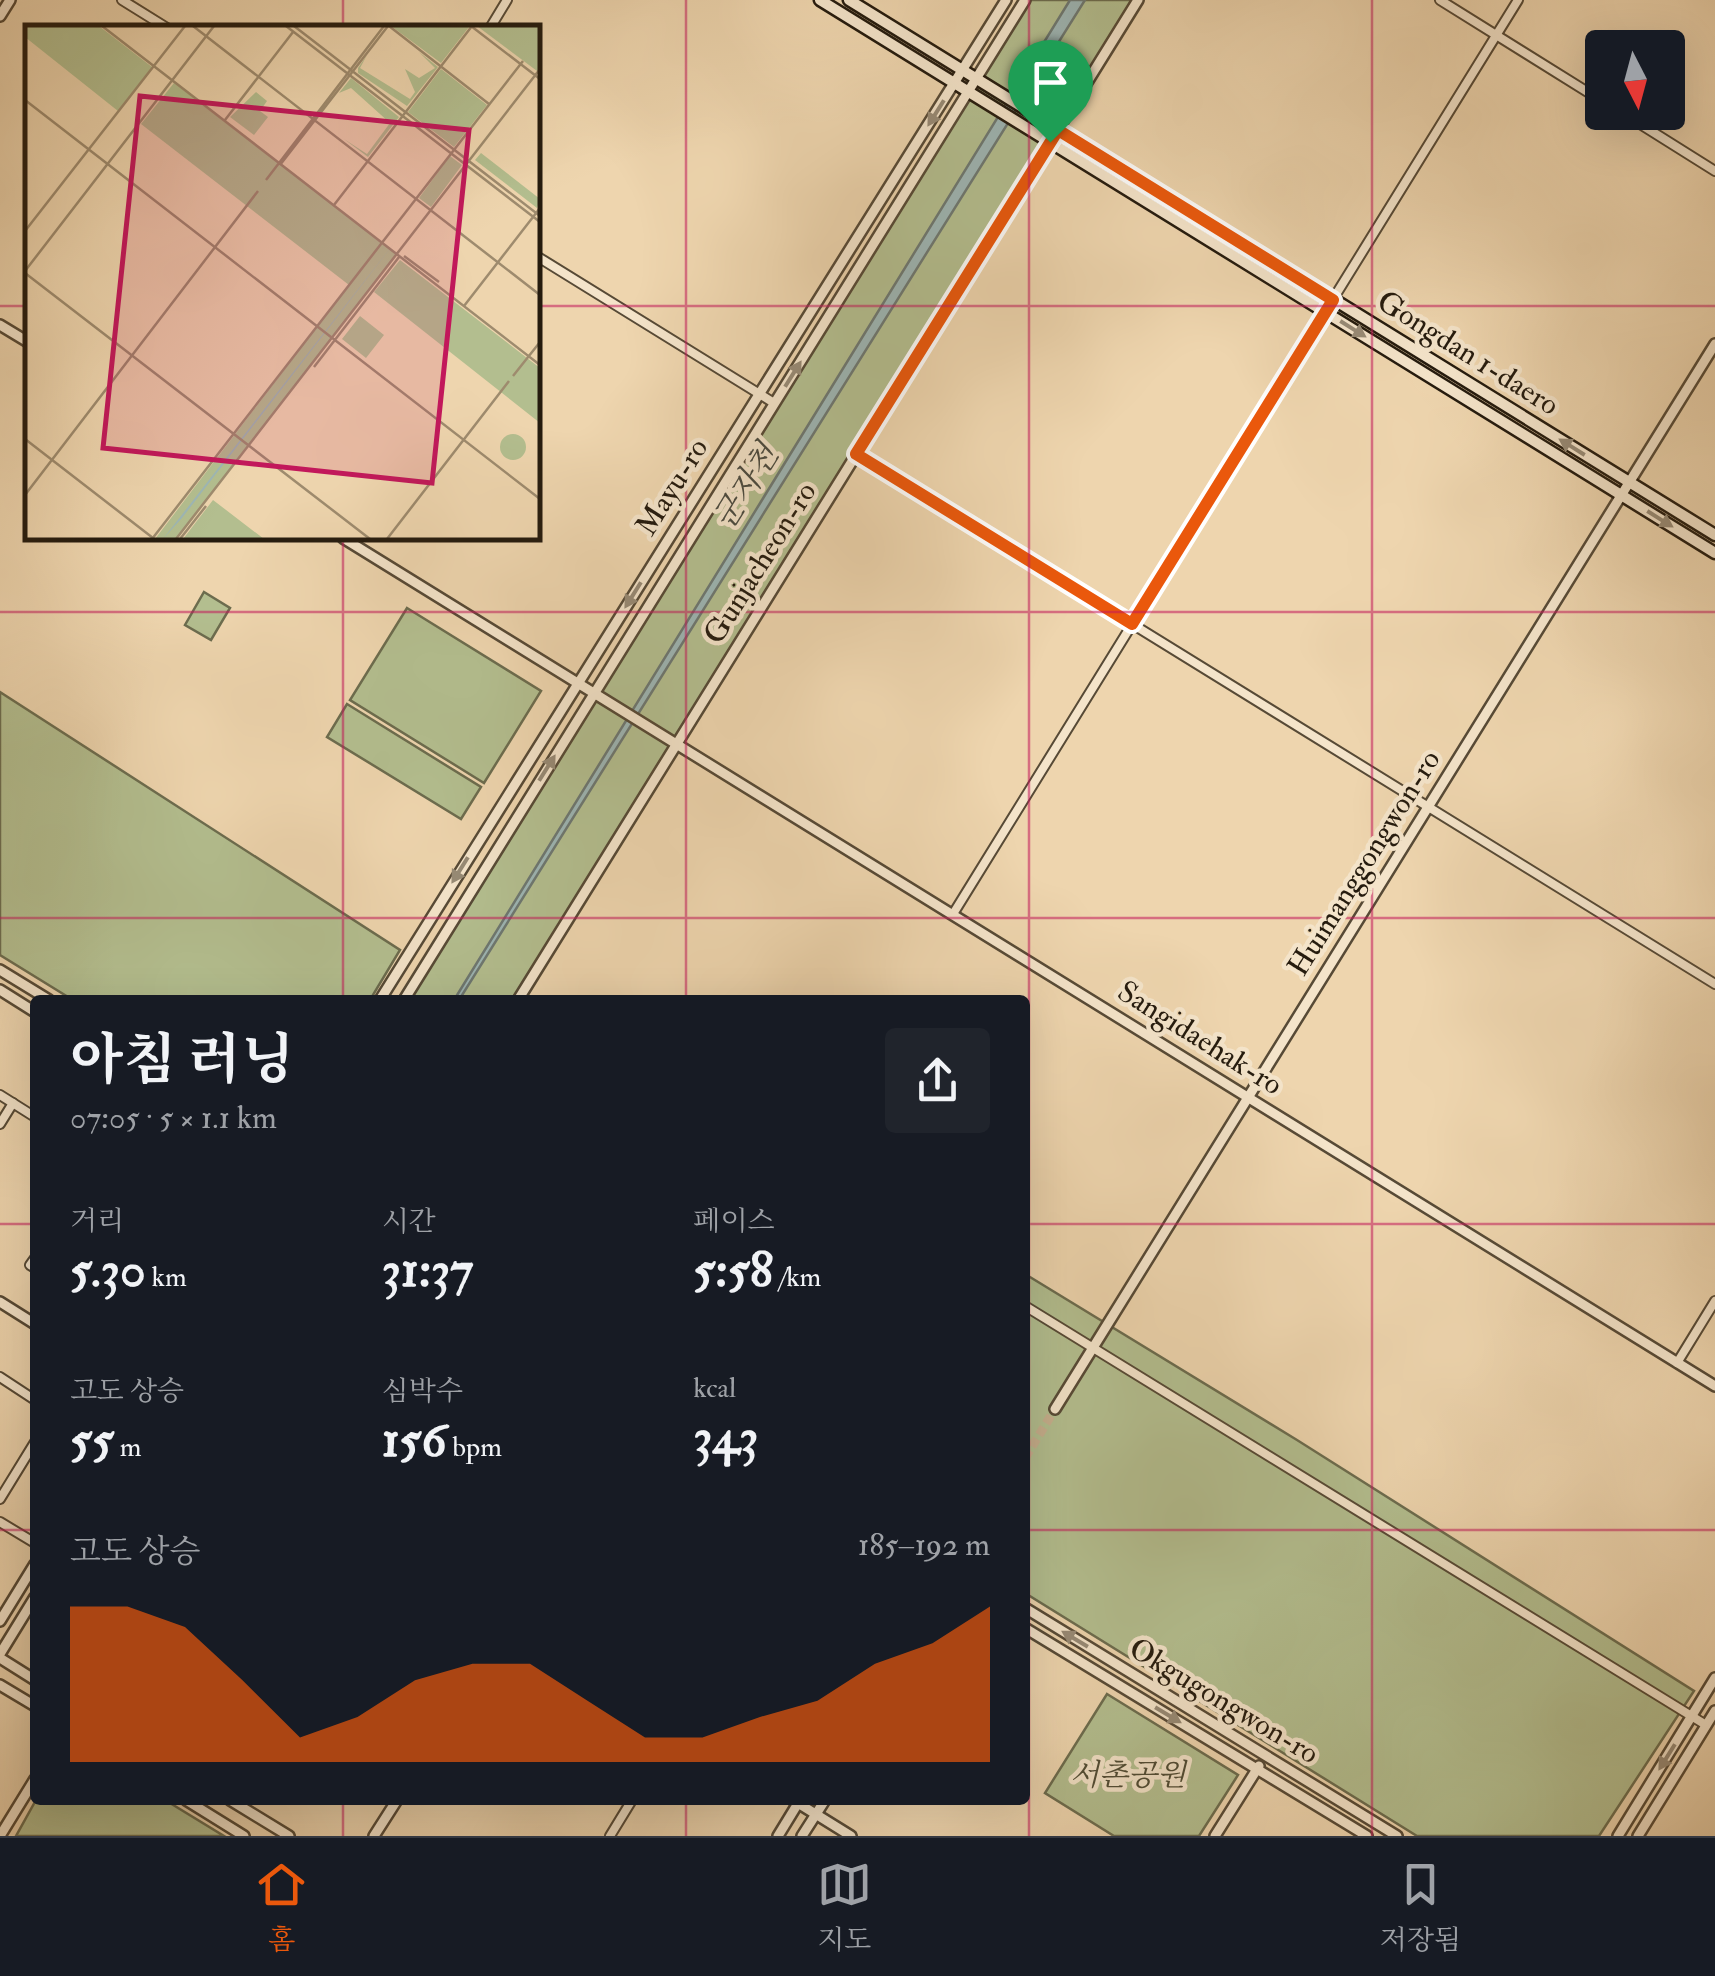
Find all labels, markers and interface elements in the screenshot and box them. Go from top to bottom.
inset map [25,25,540,540]
north arrow [1585,30,1685,130]
map controls [1585,30,1685,130]
pin [1008,40,1093,143]
icon: arrive [1023,55,1078,110]
one-way arrow [928,99,946,127]
street label: Gongdan 1-daero [1370,282,1566,424]
one-way arrow [1340,319,1367,338]
one-way arrow [783,360,801,387]
street label: Mayu-ro [628,431,716,543]
water label: 군자천 [704,435,789,537]
one-way arrow [1559,439,1586,457]
street label: Gunjacheon-ro [696,475,824,651]
one-way arrow [1646,509,1673,527]
one-way arrow [625,581,642,609]
street label: Huimanggongwon-ro [1280,743,1448,983]
one-way arrow [538,754,555,782]
one-way arrow [451,856,469,884]
street label: Sangidaehak-ro [1111,973,1289,1103]
text: 아침 러닝 [70,1026,294,1095]
button: share [885,1028,990,1133]
text: 07:05 · 5 × 1.1 km [70,1098,277,1138]
text: 거리 [70,1204,124,1239]
text: 시간 [382,1204,436,1239]
text: 페이스 [693,1204,774,1239]
text: 5.30 [70,1239,146,1302]
text: 31:37 [382,1239,473,1302]
text: 5:58 [693,1239,773,1302]
text: km [146,1260,187,1295]
text: /km [773,1260,821,1295]
text: kcal [693,1371,736,1406]
text: 고도 상승 [70,1374,184,1409]
text: 심박수 [382,1374,463,1409]
text: 343 [693,1406,759,1469]
text: 55 [70,1409,114,1472]
text: 156 [382,1409,446,1472]
text: m [114,1430,142,1465]
text: bpm [446,1430,502,1465]
text: 185–192 m [858,1525,990,1565]
text: 고도 상승 [70,1532,200,1572]
street label: Okgugongwon-ro [1122,1630,1326,1772]
one-way arrow [1061,1631,1089,1648]
one-way arrow [1154,1706,1182,1723]
one-way arrow [1658,1743,1676,1771]
park label: 서촌공원 [1070,1757,1188,1794]
tab: 홈 [254,1857,309,1958]
tab: 지도 [817,1857,872,1958]
tab: 저장됨 [1380,1857,1461,1958]

